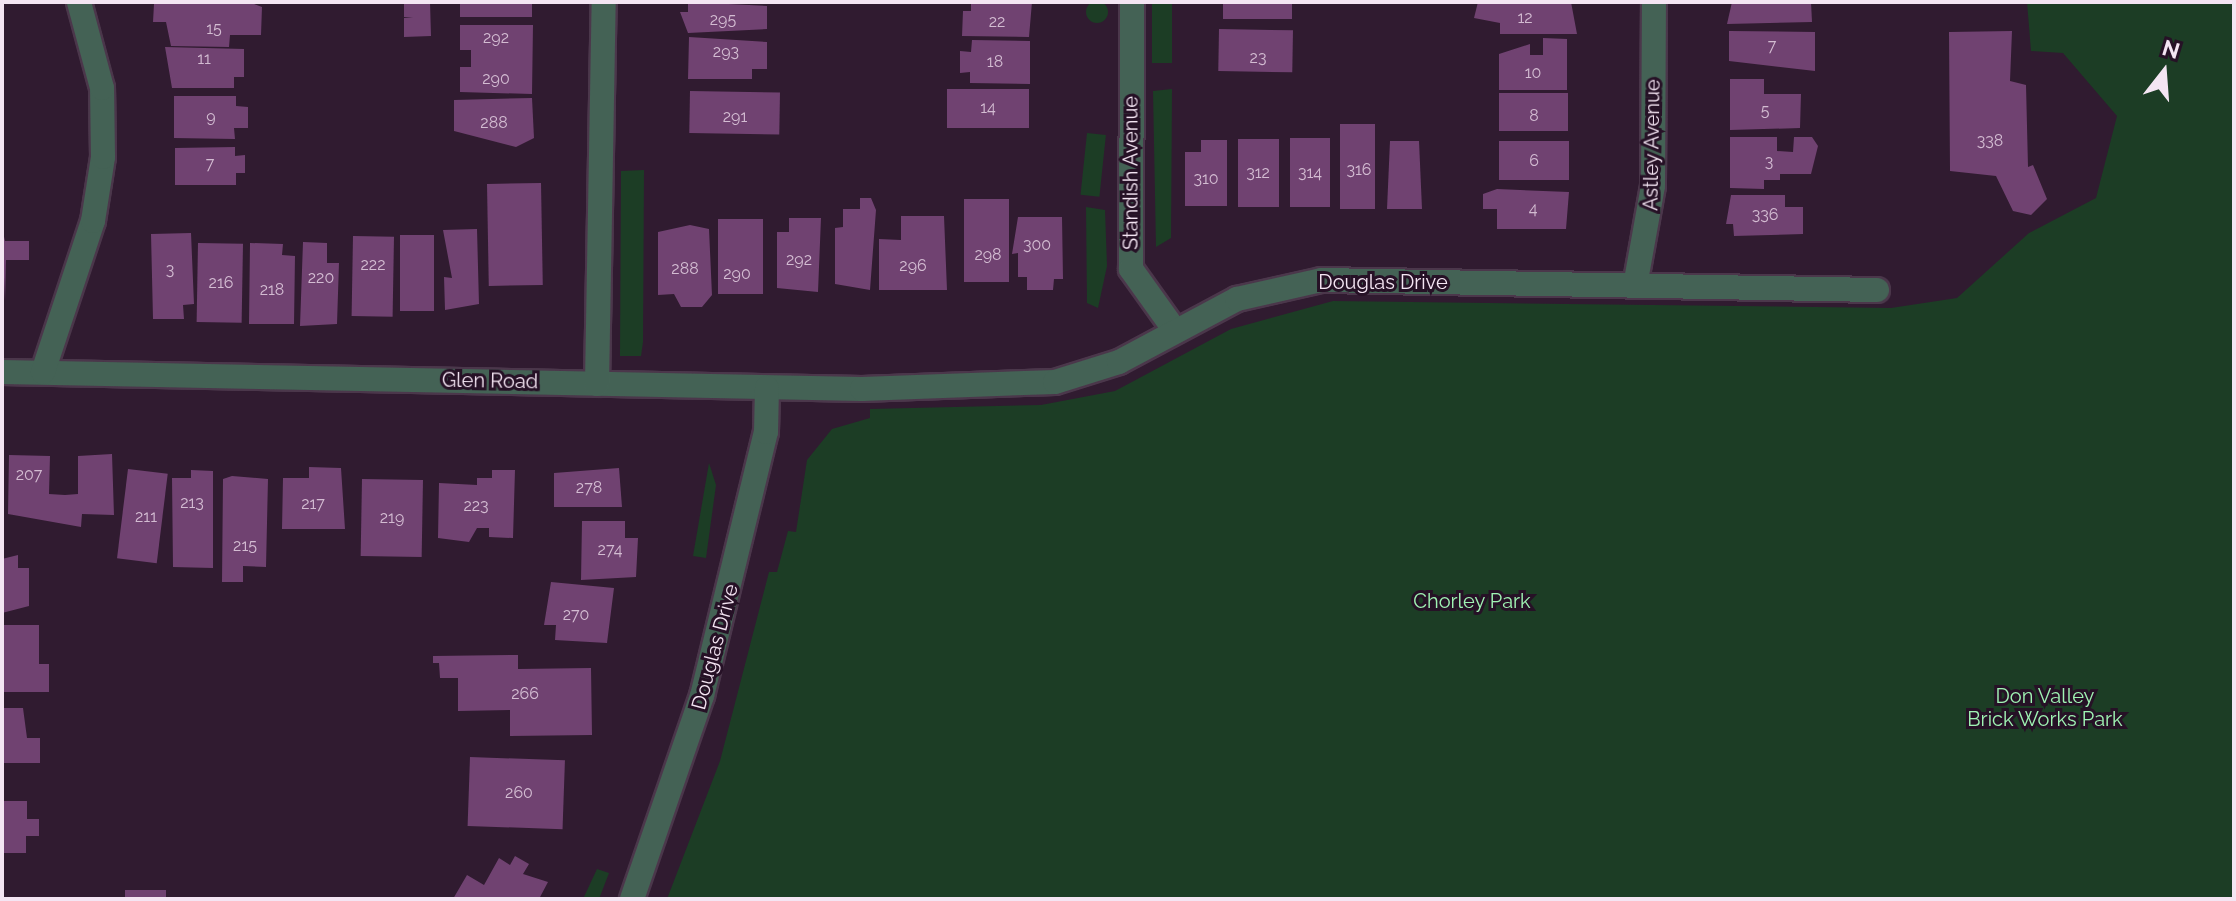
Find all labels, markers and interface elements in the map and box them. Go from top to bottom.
house number: 12 [1517,8,1533,28]
house number: 295 [710,10,736,30]
house number: 22 [989,12,1005,32]
house number: 15 [206,19,222,39]
house number: 292 [483,28,509,48]
north arrow [2124,32,2204,112]
text: N [2159,34,2183,64]
house number: 7 [1768,36,1776,56]
house number: 293 [713,42,739,62]
house number: 23 [1250,48,1266,68]
house number: 11 [197,49,211,69]
house number: 18 [987,52,1003,72]
house number: 10 [1525,63,1541,83]
house number: 290 [482,69,510,89]
street label: Astley Avenue [1639,78,1665,212]
street label: Standish Avenue [1119,96,1143,250]
house number: 14 [980,98,996,118]
house number: 5 [1761,101,1769,121]
house number: 8 [1529,106,1539,126]
house number: 9 [206,107,216,127]
house number: 291 [723,107,747,127]
house number: 288 [480,113,508,133]
house number: 338 [1977,131,2003,151]
house number: 6 [1529,151,1539,171]
house number: 3 [1765,152,1773,172]
house number: 7 [206,154,214,174]
house number: 316 [1346,160,1372,180]
house number: 312 [1246,163,1270,183]
house number: 314 [1298,163,1322,183]
house number: 310 [1193,169,1219,189]
house number: 4 [1529,199,1537,219]
house number: 336 [1752,205,1778,225]
house number: 300 [1023,235,1051,255]
house number: 298 [974,245,1002,265]
house number: 292 [786,250,812,270]
house number: 222 [360,255,386,275]
house number: 296 [899,256,927,276]
house number: 288 [671,259,699,279]
house number: 3 [166,260,174,280]
house number: 290 [723,264,751,284]
house number: 220 [308,268,334,288]
street label: Douglas Drive [1318,270,1448,294]
house number: 216 [209,273,233,293]
house number: 218 [260,280,284,300]
street label: Glen Road [442,368,538,394]
house number: 207 [16,465,42,485]
house number: 278 [576,478,602,498]
house number: 213 [180,493,204,513]
house number: 217 [301,494,325,514]
house number: 223 [463,496,489,516]
house number: 211 [135,507,157,527]
house number: 219 [380,508,404,528]
house number: 215 [233,536,257,556]
house number: 274 [598,540,622,560]
street label: Douglas Drive [687,581,743,713]
park label: Chorley Park [1413,589,1531,613]
house number: 270 [563,605,589,625]
house number: 266 [511,684,539,704]
park label: Don Valley Brick Works Park [1967,684,2123,731]
house number: 260 [505,783,533,803]

